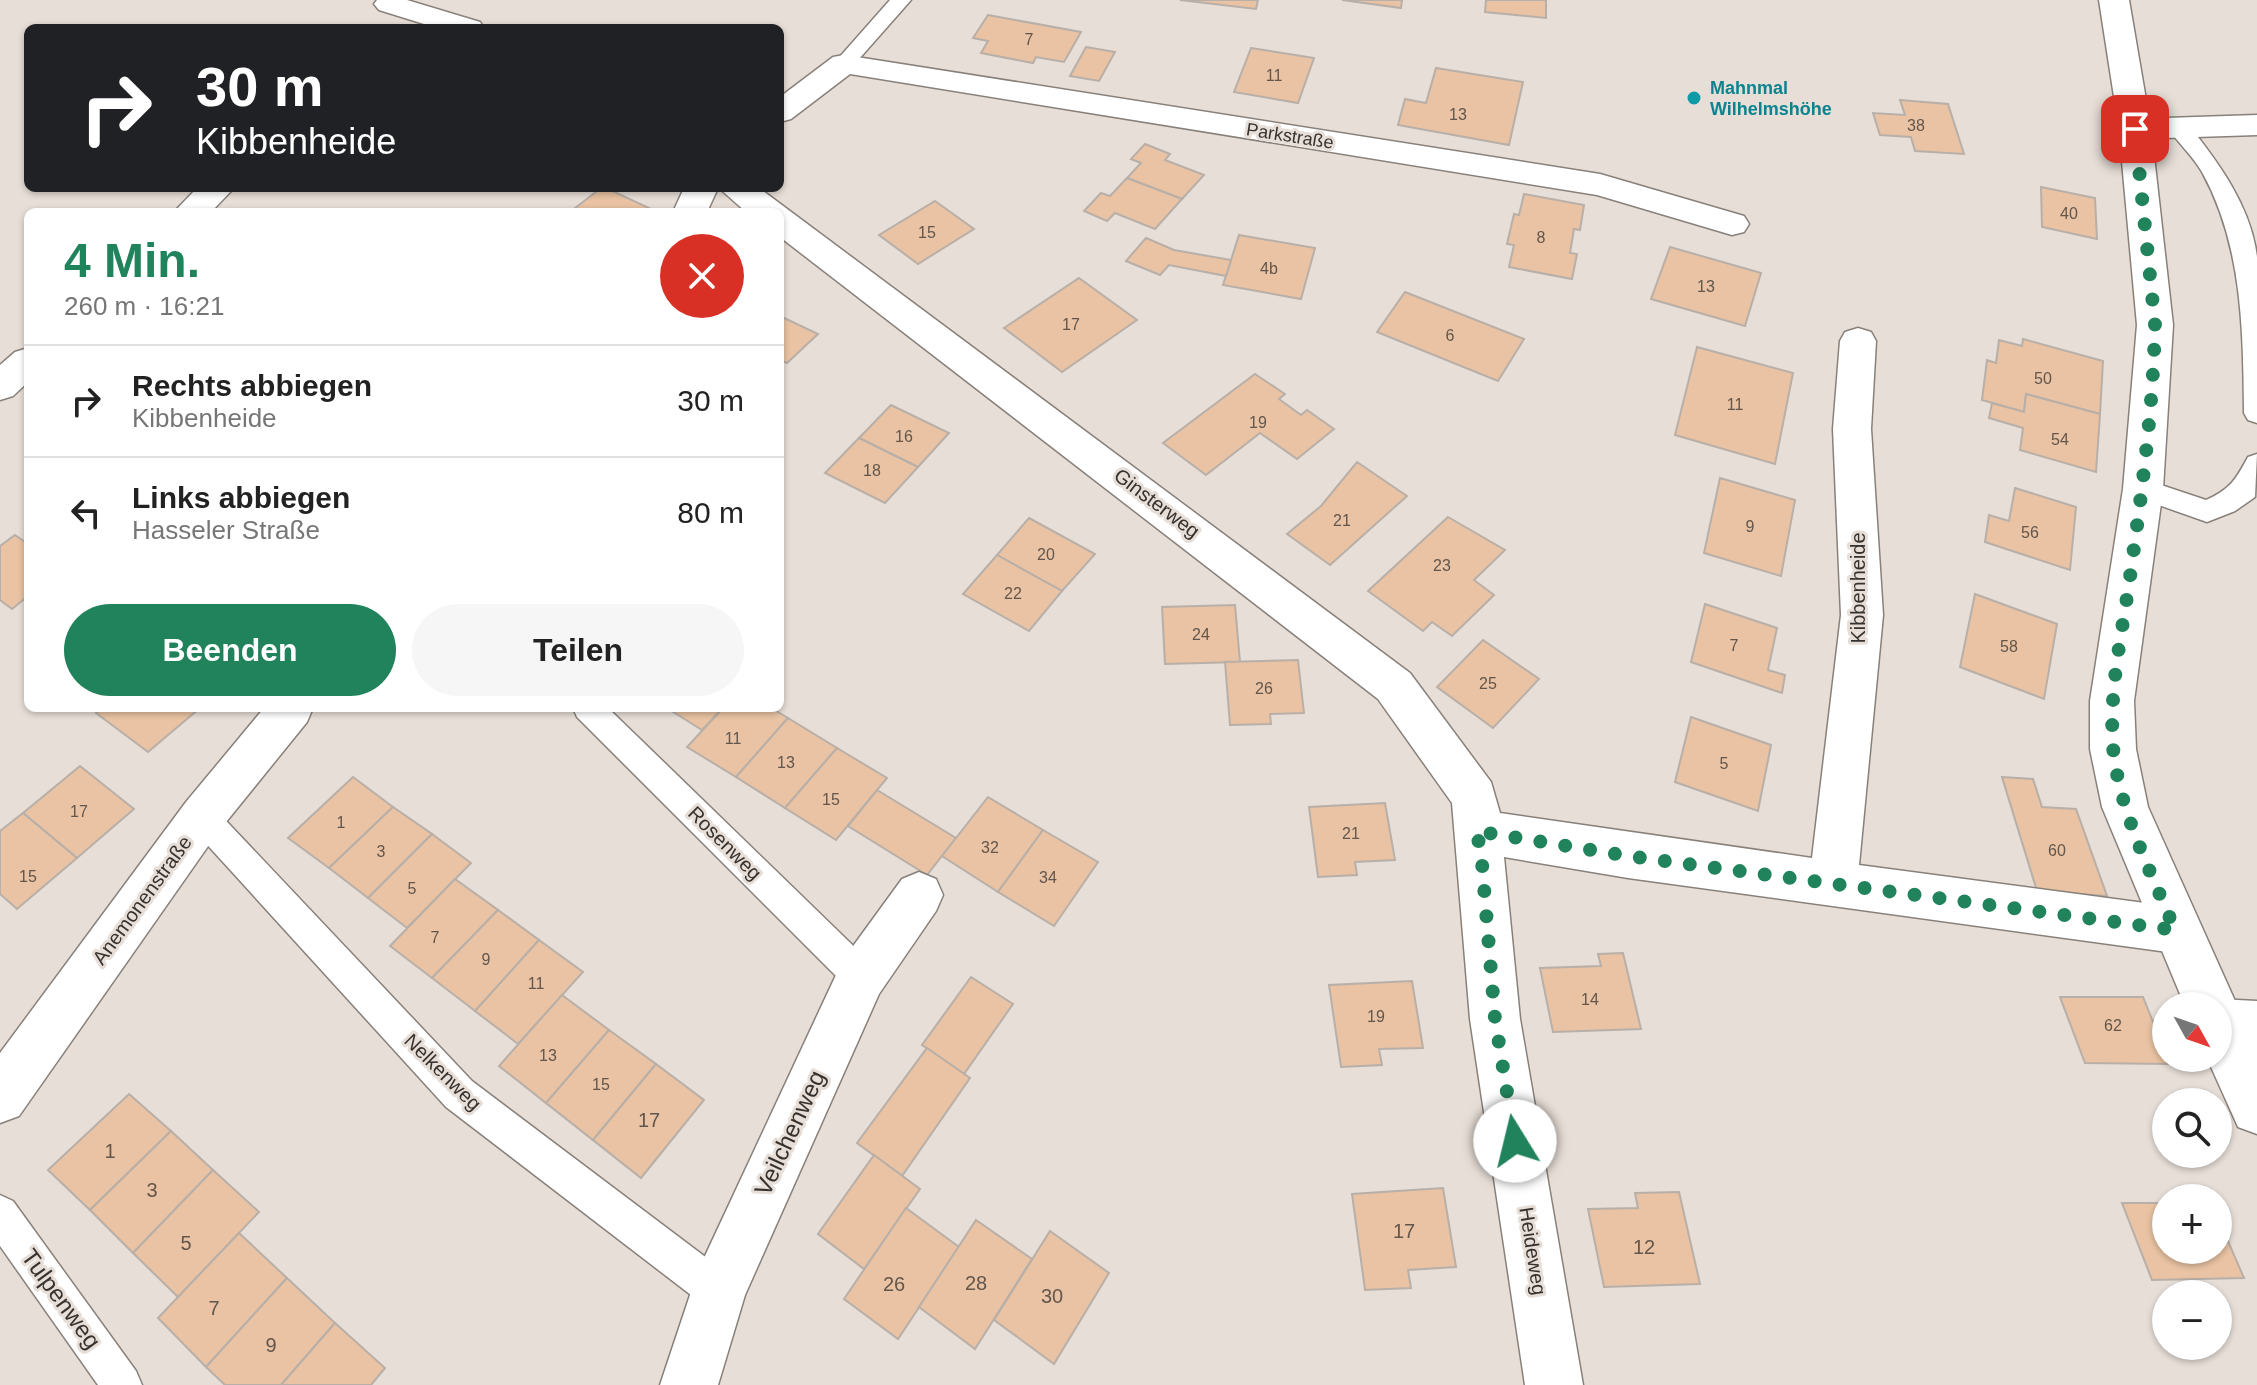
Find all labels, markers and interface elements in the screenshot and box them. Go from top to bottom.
house number: 7 [1025,31,1034,48]
text: 30 m [196,55,324,118]
icon: right [64,56,168,160]
house number: 11 [1266,67,1282,84]
place label: Mahnmal Wilhelmshöhe [1710,78,1832,119]
marker: Mahnmal Wilhelmshöhe [1685,89,1703,107]
pin [2101,95,2169,163]
house number: 13 [1449,106,1467,123]
icon: arrive [2113,107,2157,151]
house number: 38 [1907,117,1925,134]
street label: Parkstraße [1245,119,1335,153]
text: Kibbenheide [196,121,396,162]
house number: 40 [2060,205,2078,222]
house number: 15 [918,224,936,241]
house number: 8 [1537,229,1546,246]
text: 4 Min. [64,234,200,287]
button: close [660,234,744,318]
house number: 4b [1260,260,1278,277]
house number: 13 [1697,278,1715,295]
text: 260 m · 16:21 [64,291,224,321]
house number: 17 [1062,316,1080,333]
house number: 6 [1446,327,1455,344]
text: Rechts abbiegen [132,369,372,402]
house number: 50 [2034,370,2052,387]
icon: right [64,379,108,423]
text: 30 m [677,384,744,417]
house number: 11 [1727,396,1743,413]
text: Kibbenheide [132,403,277,433]
house number: 19 [1249,414,1267,431]
house number: 16 [895,428,913,445]
house number: 54 [2051,431,2069,448]
house number: 18 [863,462,881,479]
street label: Ginsterweg [1110,464,1204,542]
text: Links abbiegen [132,481,350,514]
icon: left [64,491,108,535]
text: 80 m [677,496,744,529]
house number: 21 [1333,512,1351,529]
text: Hasseler Straße [132,515,320,545]
house number: 9 [1746,518,1755,535]
house number: 56 [2021,524,2039,541]
street label: Kibbenheide [1847,532,1869,644]
house number: 20 [1037,546,1055,563]
house number: 23 [1433,557,1451,574]
house number: 22 [1004,585,1022,602]
button: Beenden [64,604,396,696]
button: Teilen [412,604,744,696]
house number: 24 [1192,626,1210,643]
house number: 7 [1730,637,1739,654]
house number: 58 [2000,638,2018,655]
house number: 25 [1479,675,1497,692]
house number: 26 [1255,680,1273,697]
house number: 11 [725,730,741,747]
house number: 13 [777,754,795,771]
house number: 5 [1720,755,1729,772]
house number: 15 [822,791,840,808]
street label: Rosenweg [684,802,766,884]
house number: 17 [70,803,88,820]
house number: 1 [337,814,346,831]
house number: 21 [1342,825,1360,842]
street label: Anemonenstraße [88,831,196,969]
house number: 32 [981,839,999,856]
house number: 60 [2048,842,2066,859]
house number: 3 [377,843,386,860]
house number: 15 [19,868,37,885]
house number: 34 [1039,869,1057,886]
house number: 5 [408,880,417,897]
house number: 7 [431,929,440,946]
house number: 9 [482,951,491,968]
house number: 11 [528,975,544,992]
house number: 14 [1581,991,1599,1008]
north arrow [2152,992,2232,1072]
map controls [2152,992,2232,1360]
house number: 19 [1367,1008,1385,1025]
house number: 62 [2104,1017,2122,1034]
street label: Nelkenweg [400,1029,486,1115]
house number: 13 [539,1047,557,1064]
street label: Veilchenweg [749,1066,830,1200]
house number: 15 [592,1076,610,1093]
button: search [2152,1088,2232,1168]
position arrow [1473,1099,1557,1183]
house number: 17 [638,1109,660,1131]
house number: 1 [104,1140,116,1162]
house number: 3 [146,1179,158,1201]
button: + [2152,1184,2232,1264]
street label: Heideweg [1515,1205,1551,1297]
house number: 17 [1393,1220,1415,1242]
house number: 5 [180,1232,192,1254]
house number: 12 [1633,1236,1655,1258]
street label: Tulpenweg [16,1244,107,1354]
house number: 28 [965,1272,987,1294]
house number: 26 [883,1273,905,1295]
button: − [2152,1280,2232,1360]
house number: 30 [1041,1285,1063,1307]
house number: 7 [208,1297,220,1319]
house number: 9 [265,1334,277,1356]

